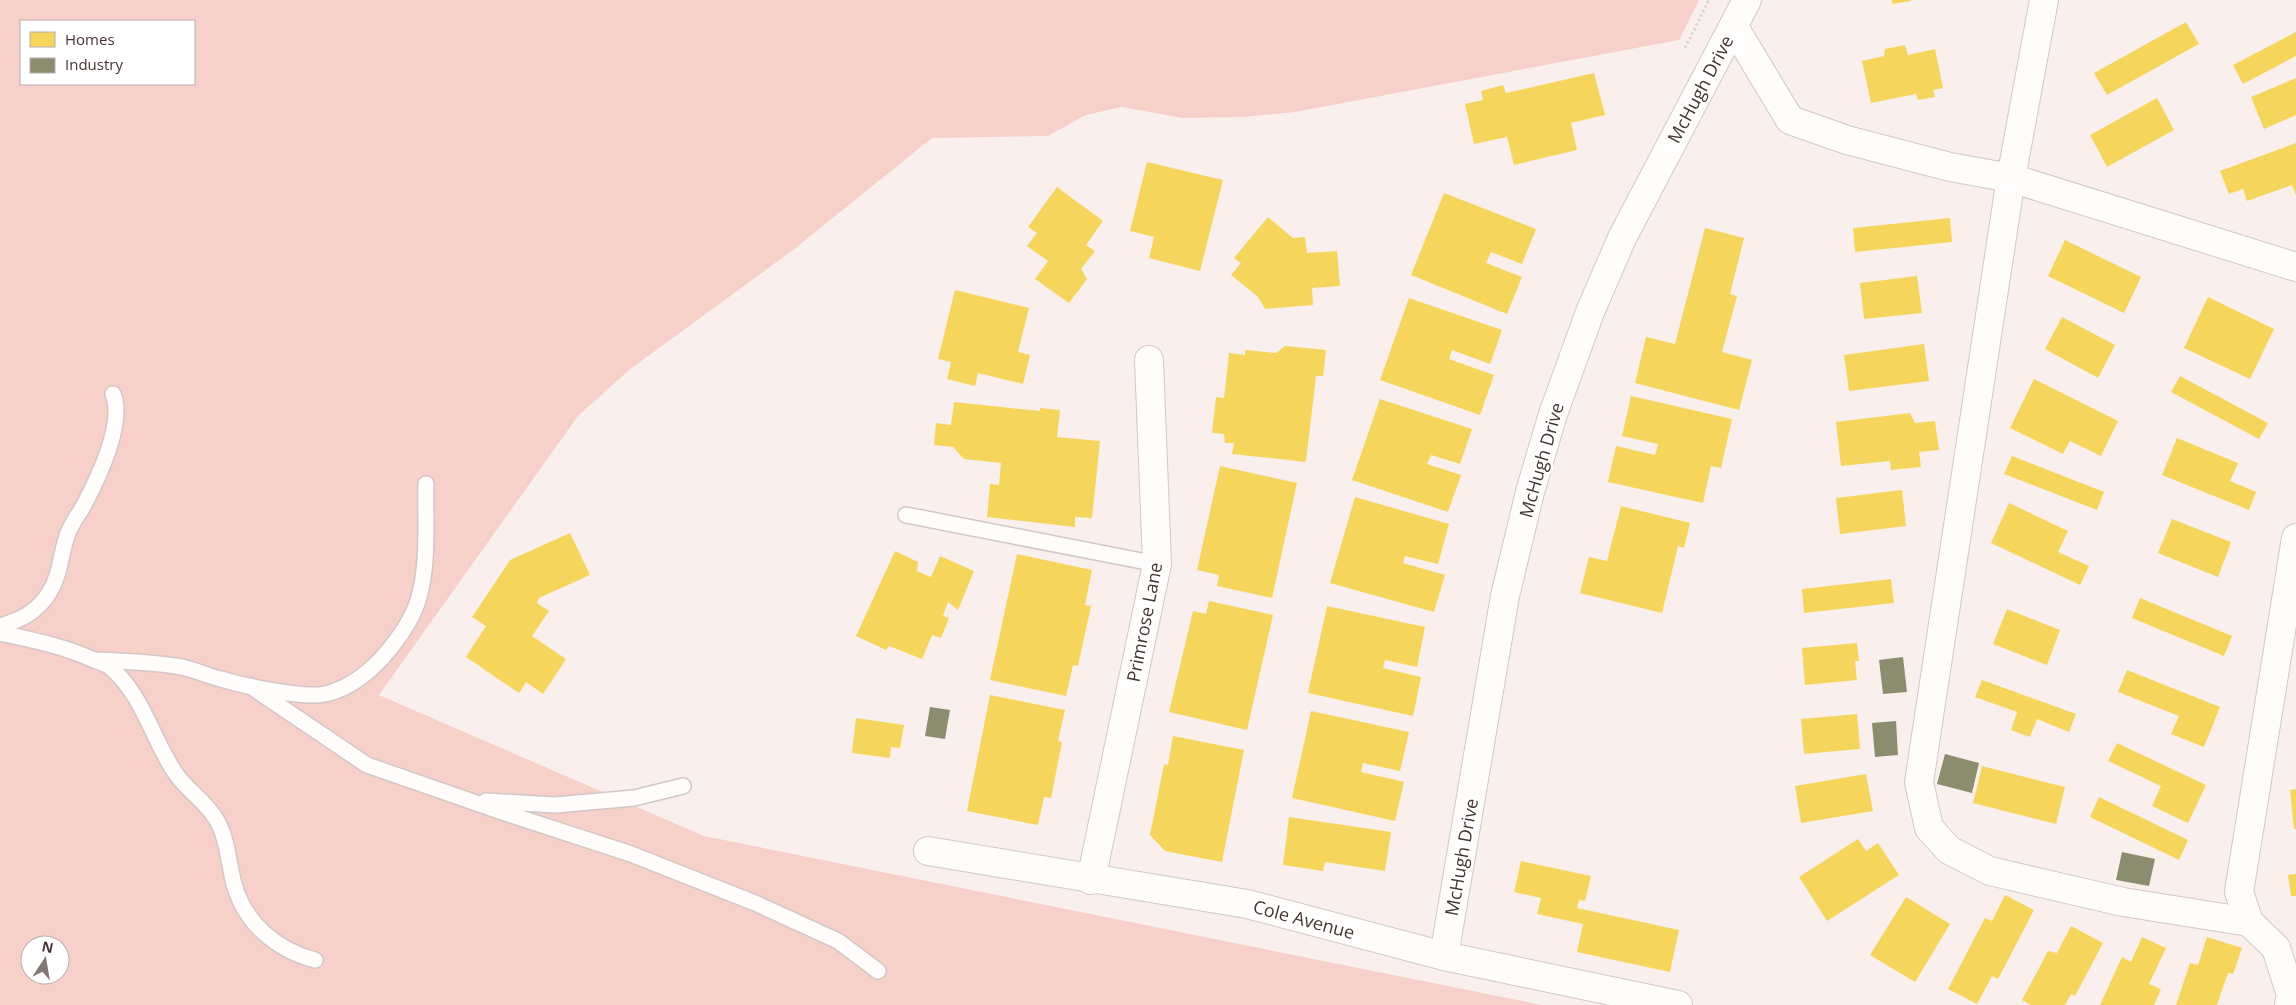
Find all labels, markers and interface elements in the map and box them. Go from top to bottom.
legend [20,20,195,85]
text: Homes [65,29,115,49]
street label: McHugh Drive [1662,31,1738,147]
text: Industry [65,54,123,74]
street label: McHugh Drive [1513,400,1569,520]
street label: Primrose Lane [1121,560,1167,684]
street label: McHugh Drive [1439,796,1483,918]
street label: Cole Avenue [1251,894,1357,944]
north arrow [20,935,70,985]
text: N [40,936,55,957]

